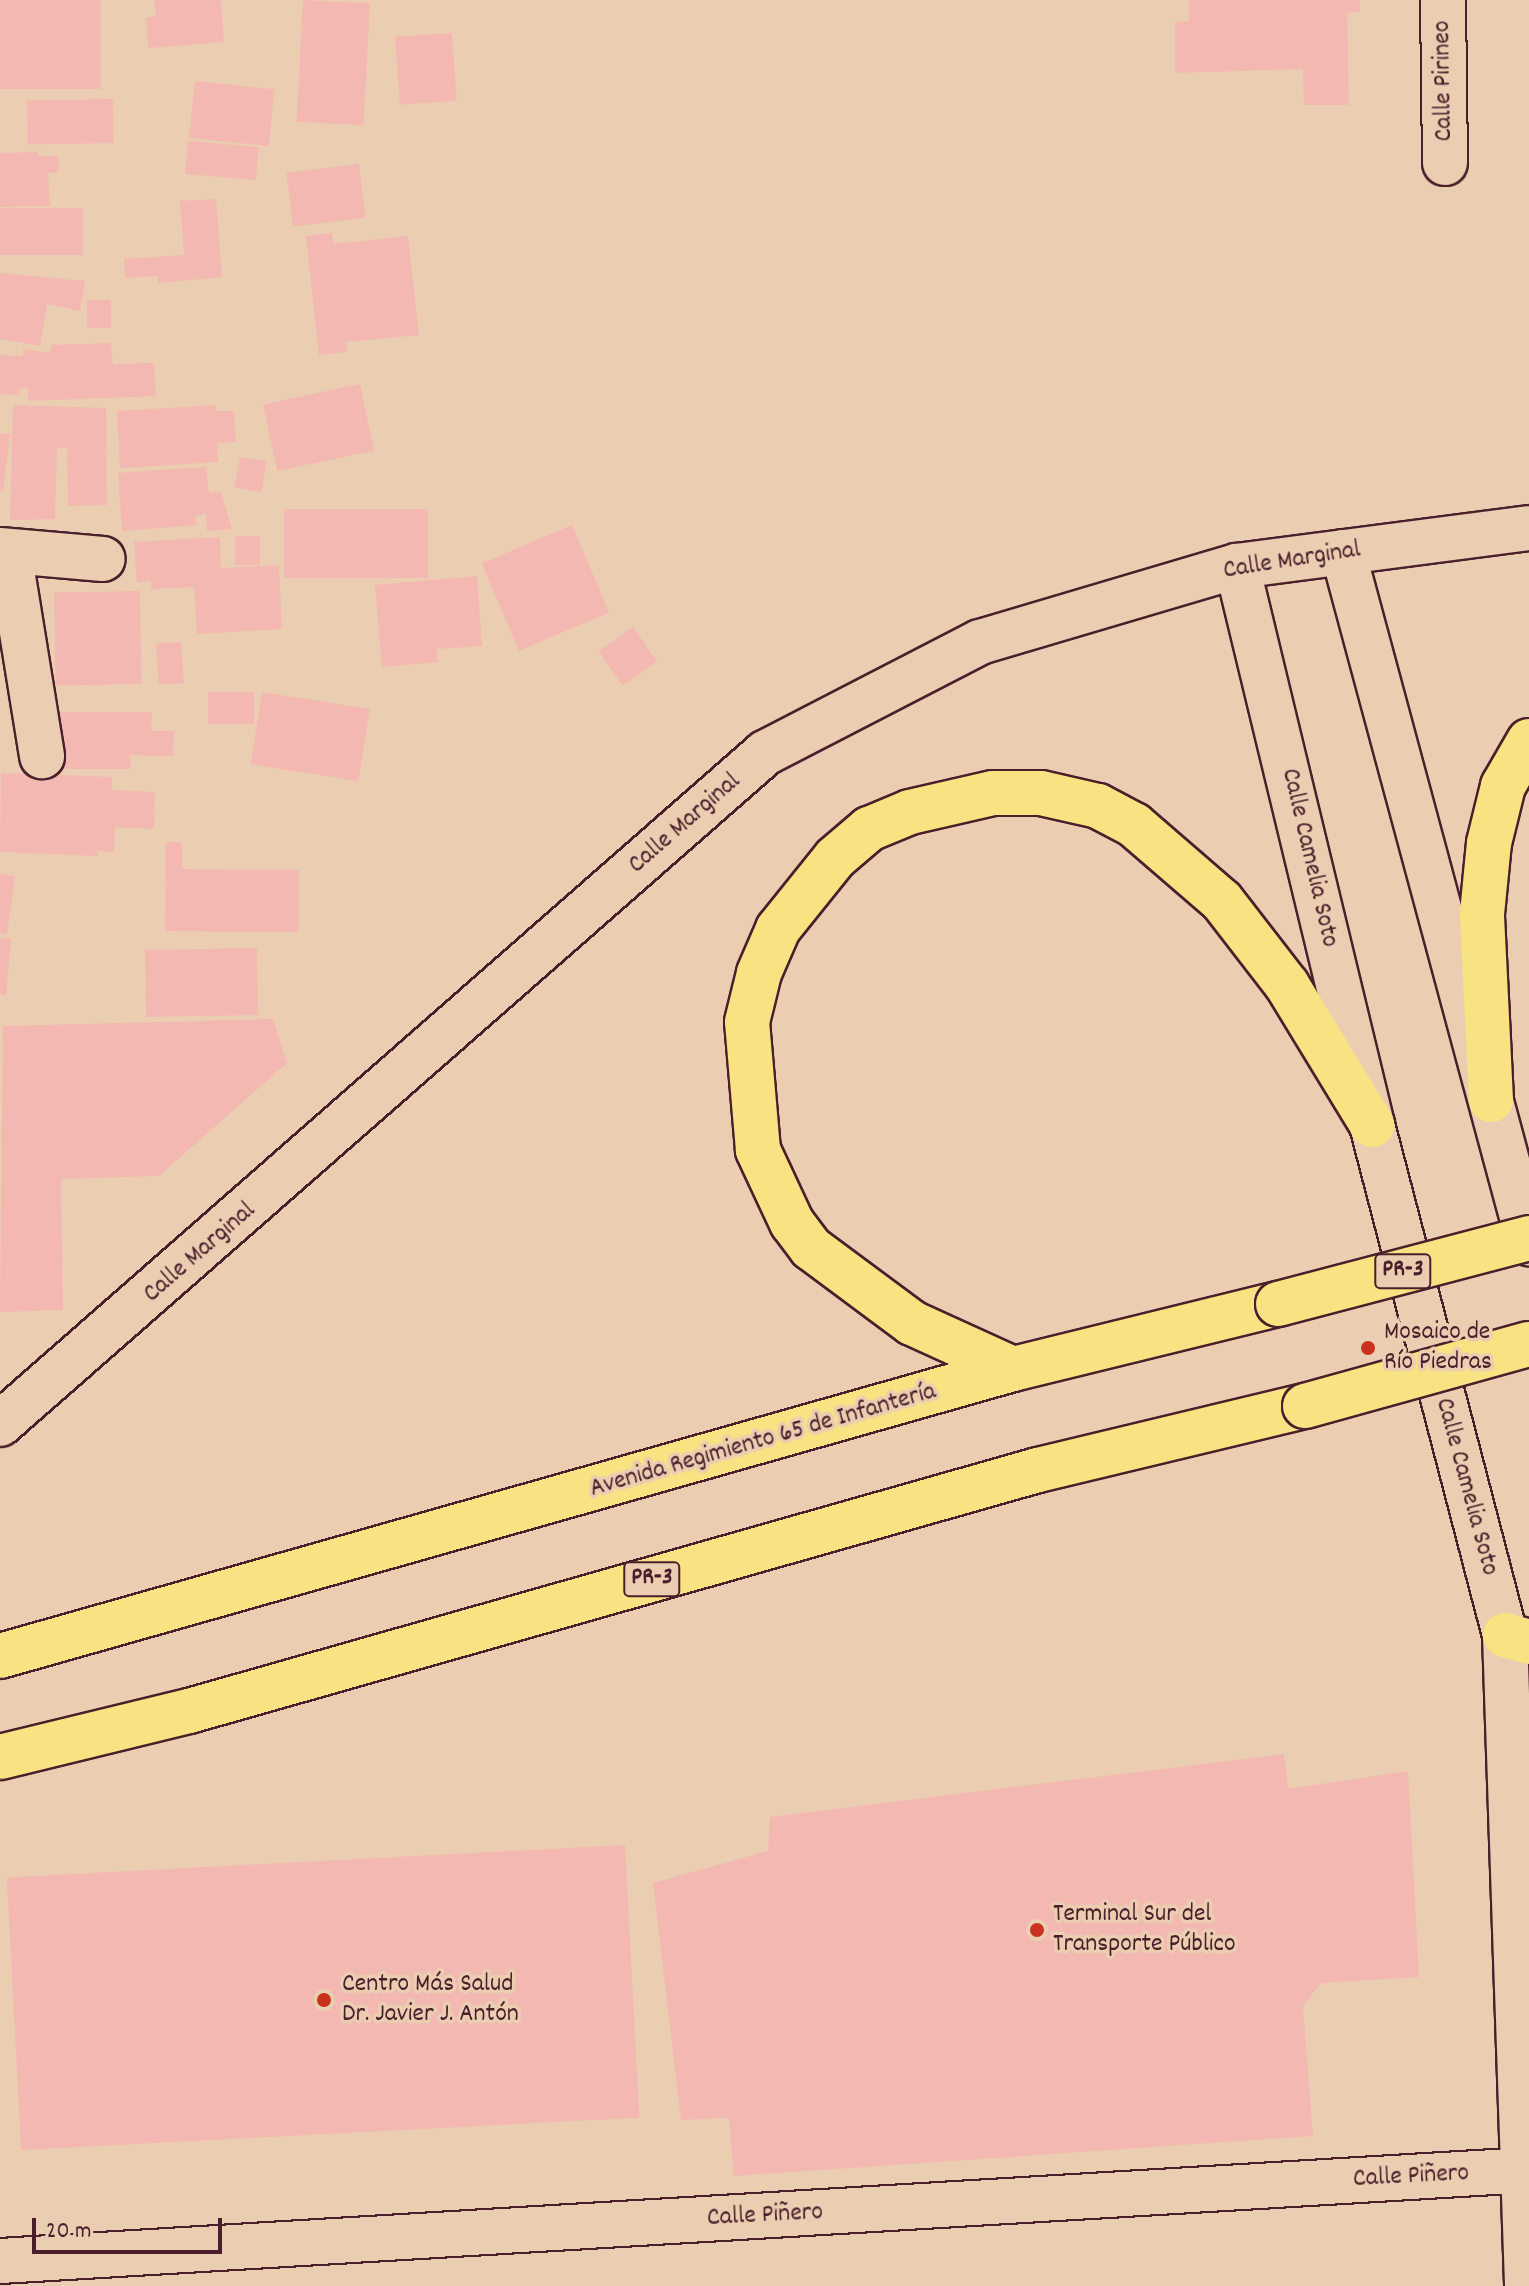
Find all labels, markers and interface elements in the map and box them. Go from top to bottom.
street label: Calle Pirineo [1427,20,1461,142]
street label: Calle Marginal [1221,535,1363,587]
street label: Calle Camelia Soto [1273,766,1345,950]
street label: Calle Marginal [623,767,747,881]
street label: Calle Marginal [138,1196,262,1310]
road number: PR-3 [1373,1251,1433,1291]
place label: Mosaico de Río Piedras [1384,1317,1492,1378]
marker: Mosaico de Río Piedras [1359,1339,1377,1357]
street label: Avenida Regimiento 65 de Infantería [586,1377,940,1505]
street label: Calle Camelia Soto [1427,1395,1505,1579]
road number: PR-3 [622,1559,682,1599]
place label: Terminal Sur del Transporte Público [1053,1899,1236,1960]
marker: Terminal Sur del Transporte Público [1028,1921,1046,1939]
place label: Centro Más Salud Dr. Javier J. Antón [342,1969,519,2030]
marker: Centro Más Salud Dr. Javier J. Antón [313,1989,335,2011]
street label: Calle Piñero [1352,2158,1470,2196]
street label: Calle Piñero [706,2197,824,2235]
scale bar [36,2202,226,2252]
text: 20 m [46,2215,92,2249]

